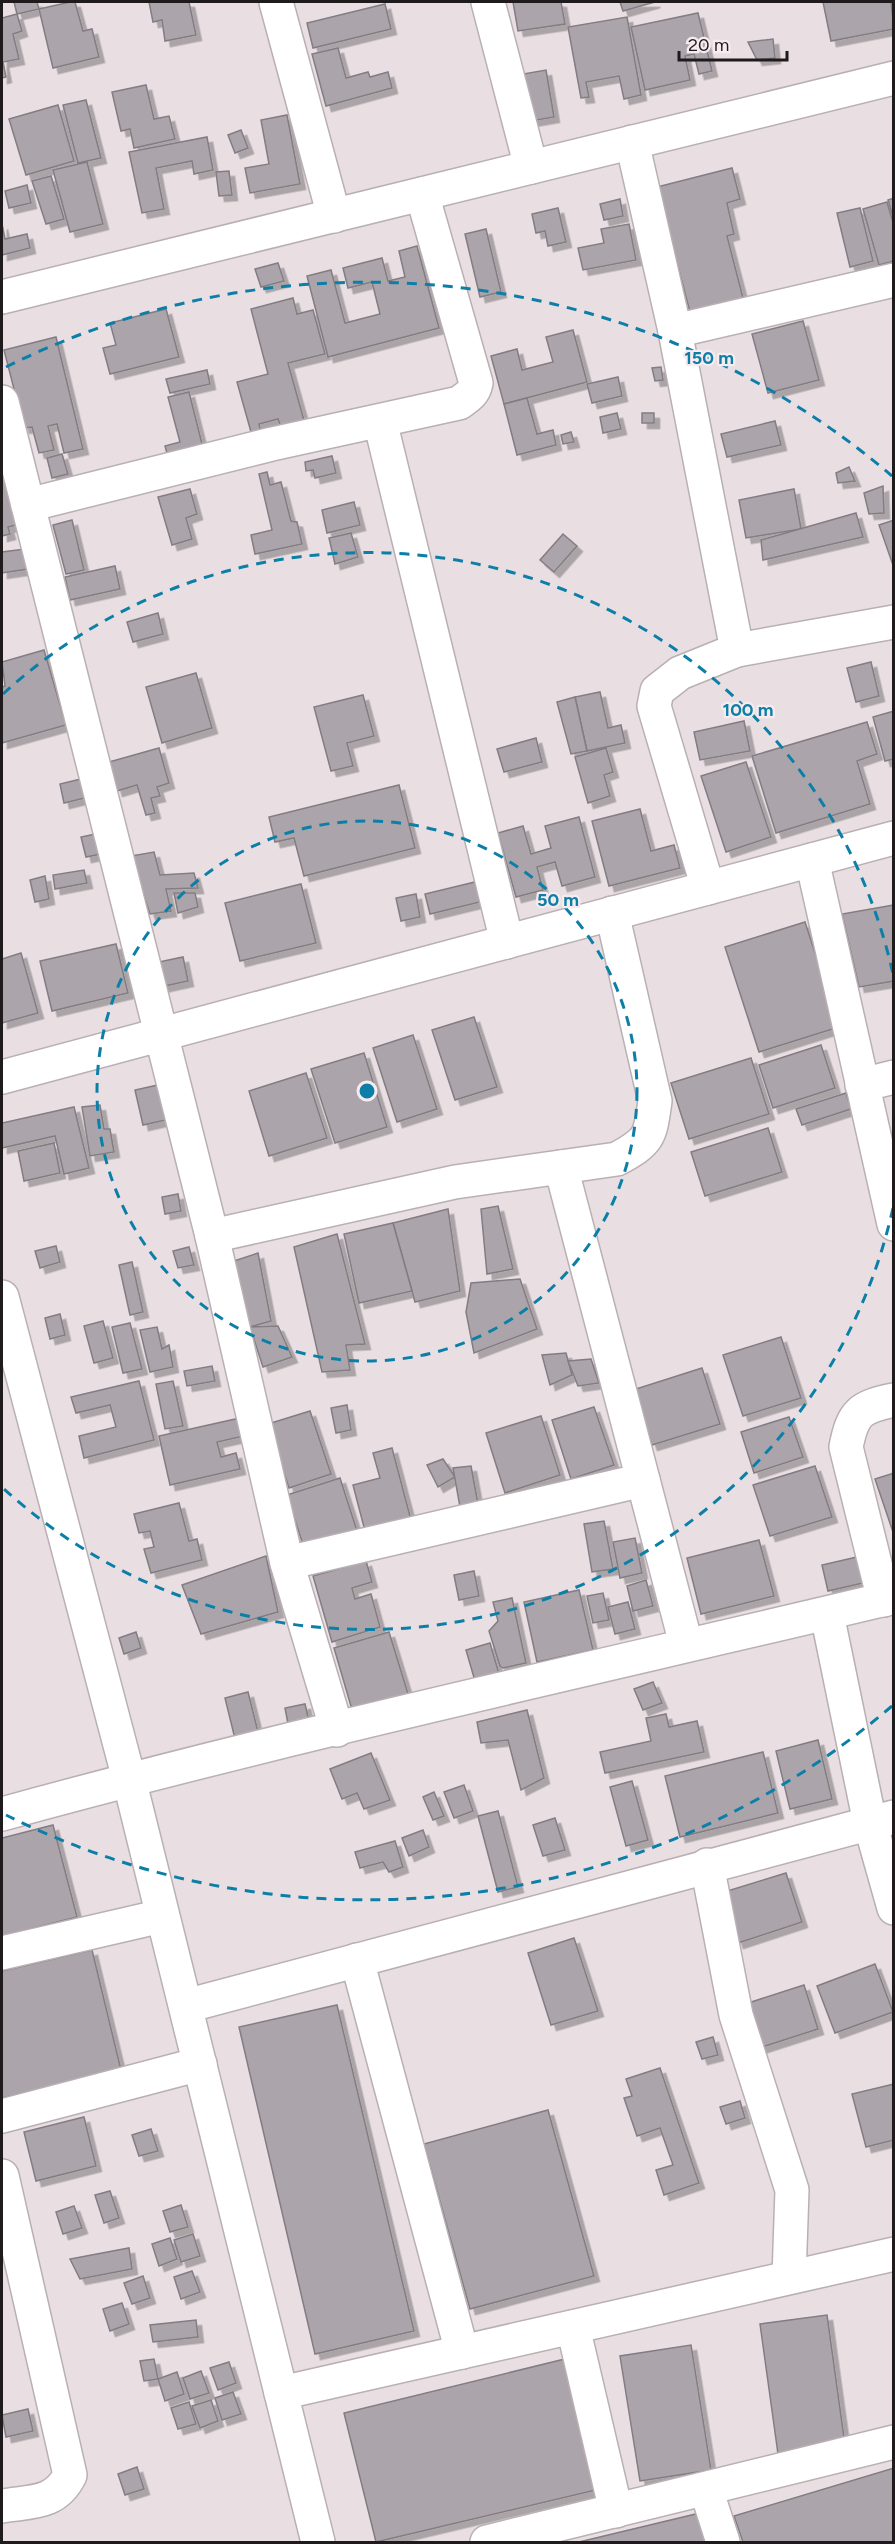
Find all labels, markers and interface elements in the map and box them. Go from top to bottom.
scale bar [679,24,787,62]
text: 20 m [688,34,729,56]
text: 150 m [684,347,734,369]
text: 100 m [723,699,773,721]
text: 50 m [537,889,579,911]
centre of rings [357,1081,377,1101]

